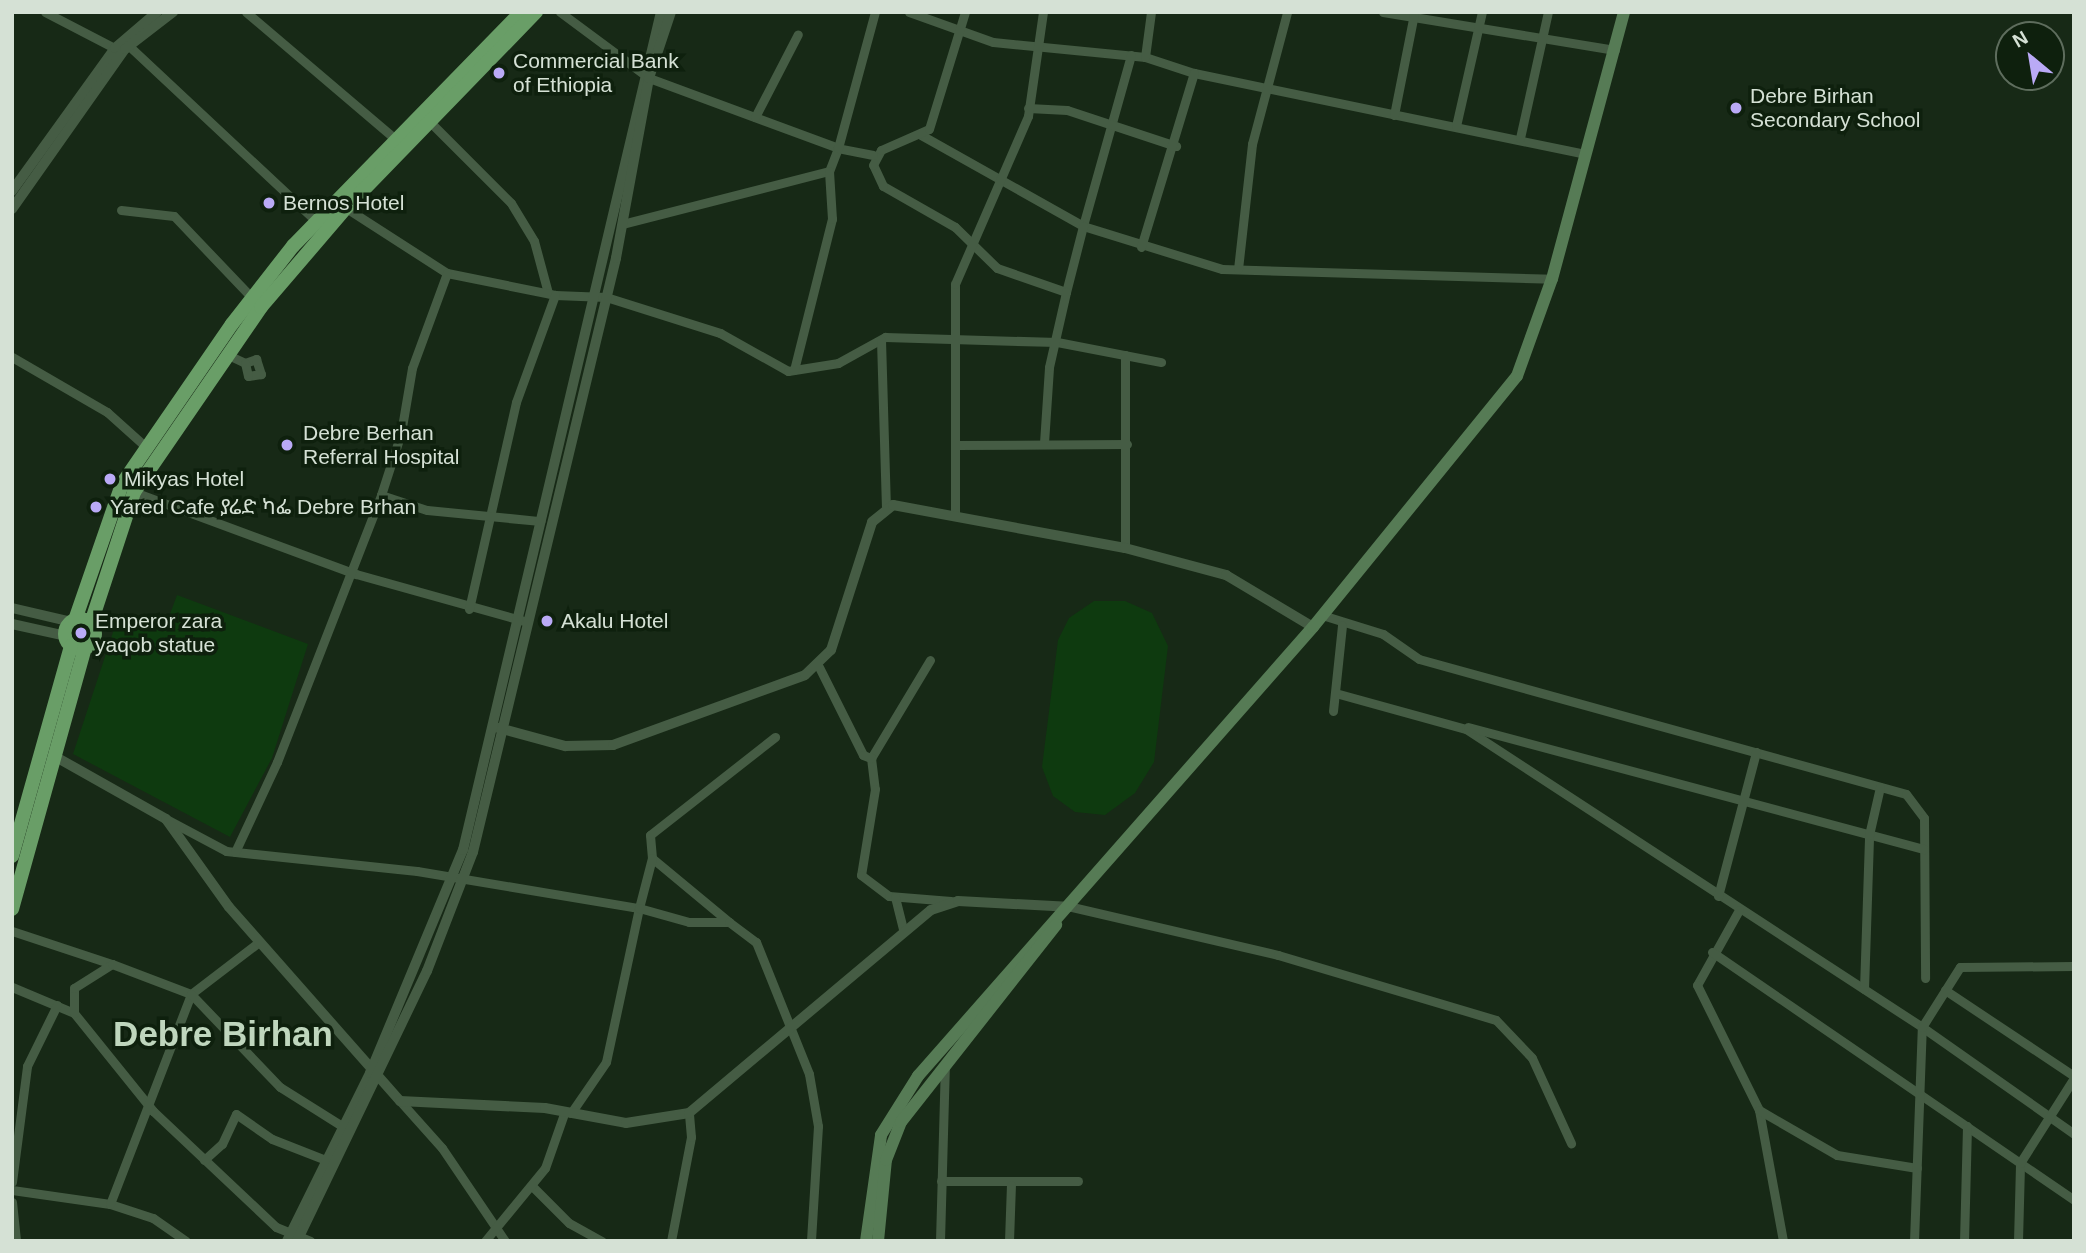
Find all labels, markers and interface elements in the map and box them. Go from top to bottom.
north arrow [1995,21,2065,91]
text: N [2009,27,2031,52]
place label: Commercial Bank of Ethiopia [513,48,679,98]
marker: Commercial Bank of Ethiopia [491,65,507,81]
place label: Debre Birhan Secondary School [1750,83,1920,133]
marker: Debre Birhan Secondary School [1728,100,1744,116]
place label: Bernos Hotel [283,190,404,216]
marker: Bernos Hotel [261,195,277,211]
place label: Debre Berhan Referral Hospital [303,420,459,470]
marker: Debre Berhan Referral Hospital [277,435,297,455]
place label: Mikyas Hotel [124,466,244,492]
marker: Mikyas Hotel [102,471,118,487]
place label: Yared Cafe ያሬድ ካፌ Debre Brhan [110,494,416,520]
marker: Yared Cafe ያሬድ ካፌ Debre Brhan [88,499,104,515]
place label: Emperor zara yaqob statue [95,608,222,658]
place label: Akalu Hotel [561,608,668,634]
marker: Akalu Hotel [539,613,555,629]
marker: Emperor zara yaqob statue [73,625,89,641]
district label: Debre Birhan [113,1013,333,1055]

